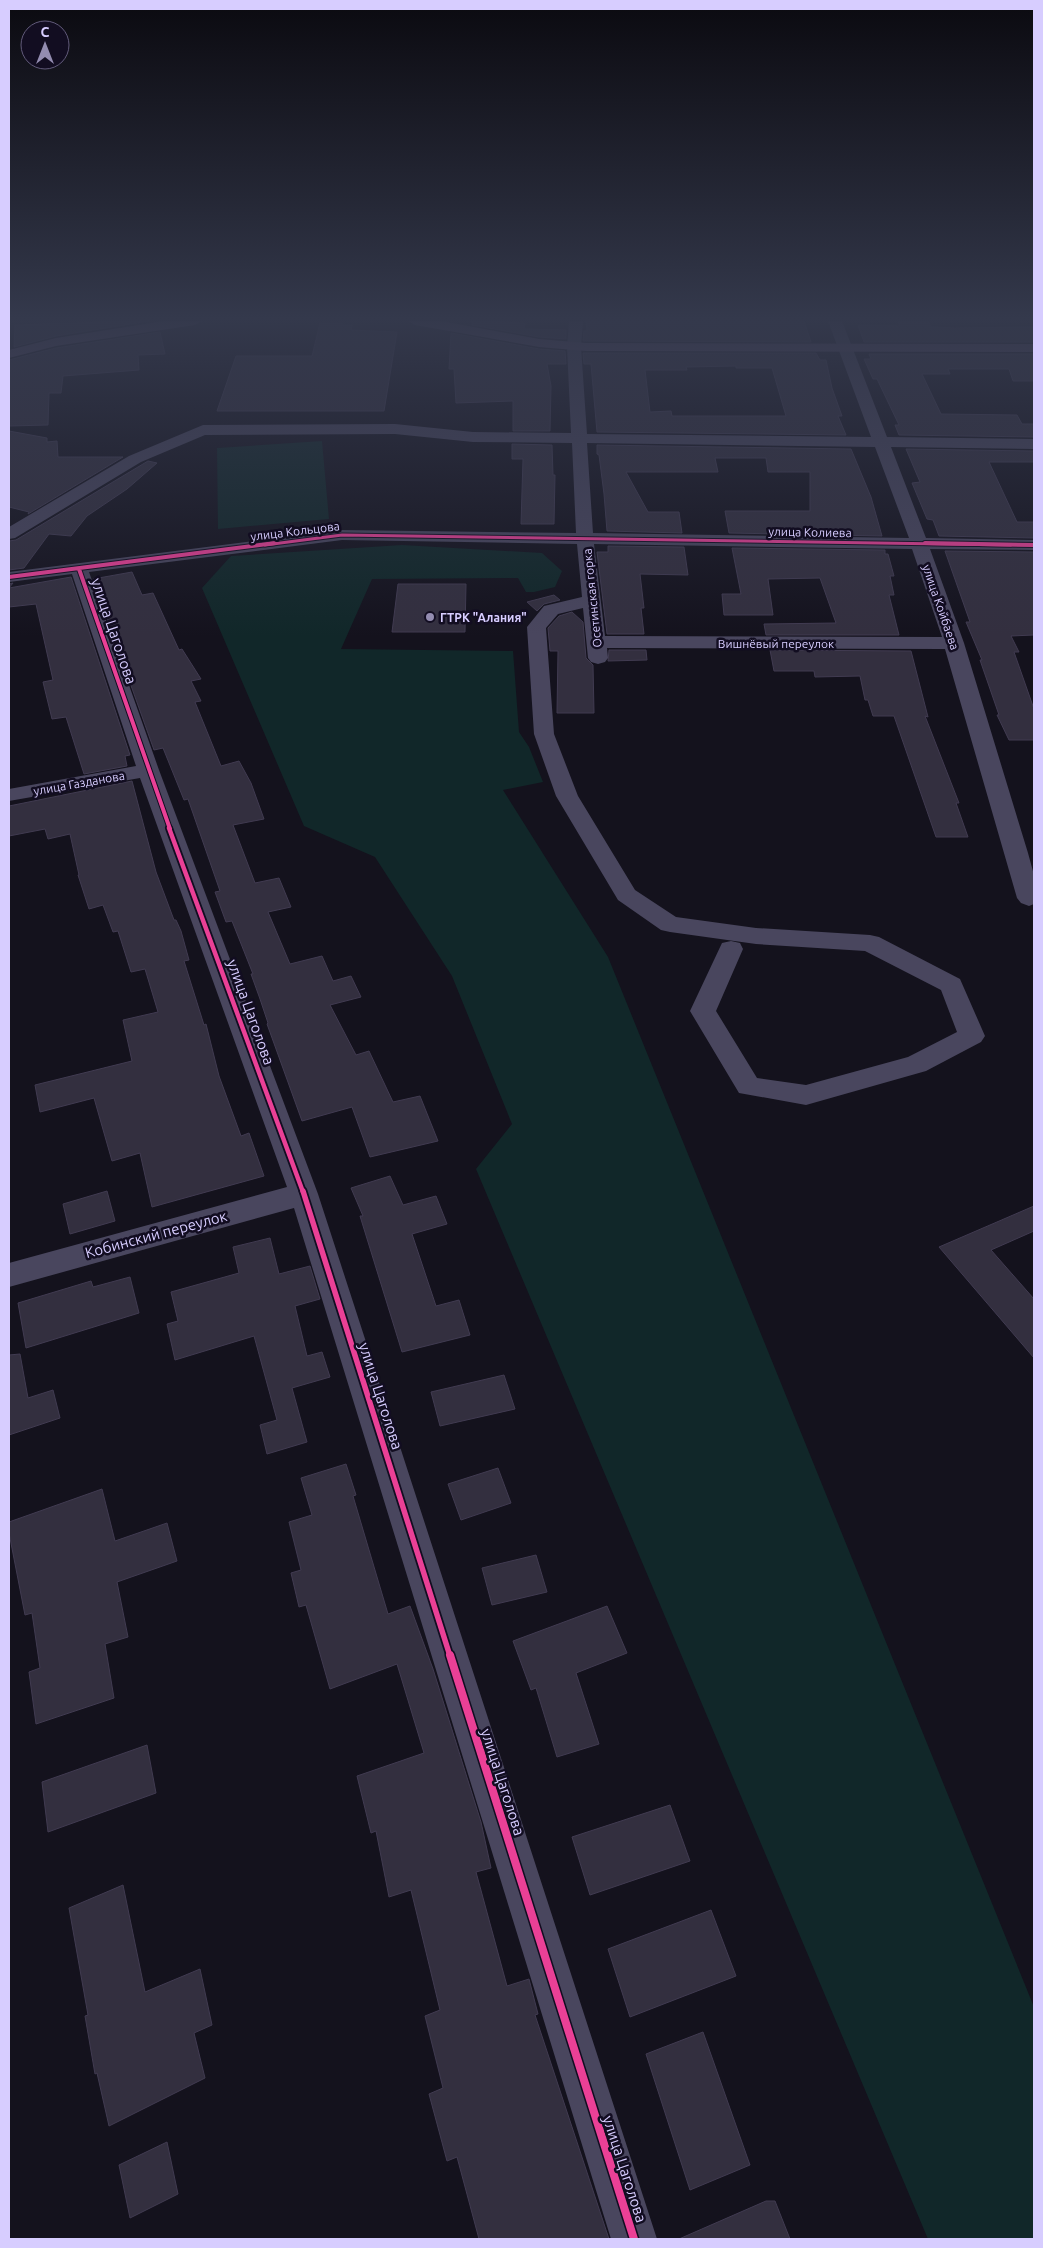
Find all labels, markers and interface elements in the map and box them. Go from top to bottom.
north arrow [20,20,70,70]
text: С [41,24,50,40]
street label: улица Кольцова [250,519,340,543]
street label: улица Колиева [768,525,852,539]
street label: Осетинская горка [580,548,604,648]
street label: улица Койбаева [920,563,962,651]
street label: улица Цаголова [88,576,140,686]
marker: ГТРК "Алания" [424,611,436,623]
place label: ГТРК "Алания" [440,611,527,624]
street label: Вишнёвый переулок [718,637,834,650]
street label: улица Газданова [32,769,126,797]
street label: улица Цаголова [224,957,278,1067]
street label: Кобинский переулок [83,1207,229,1261]
street label: улица Цаголова [356,1341,406,1451]
street label: улица Цаголова [478,1727,528,1837]
street label: улица Цаголова [600,2114,650,2224]

